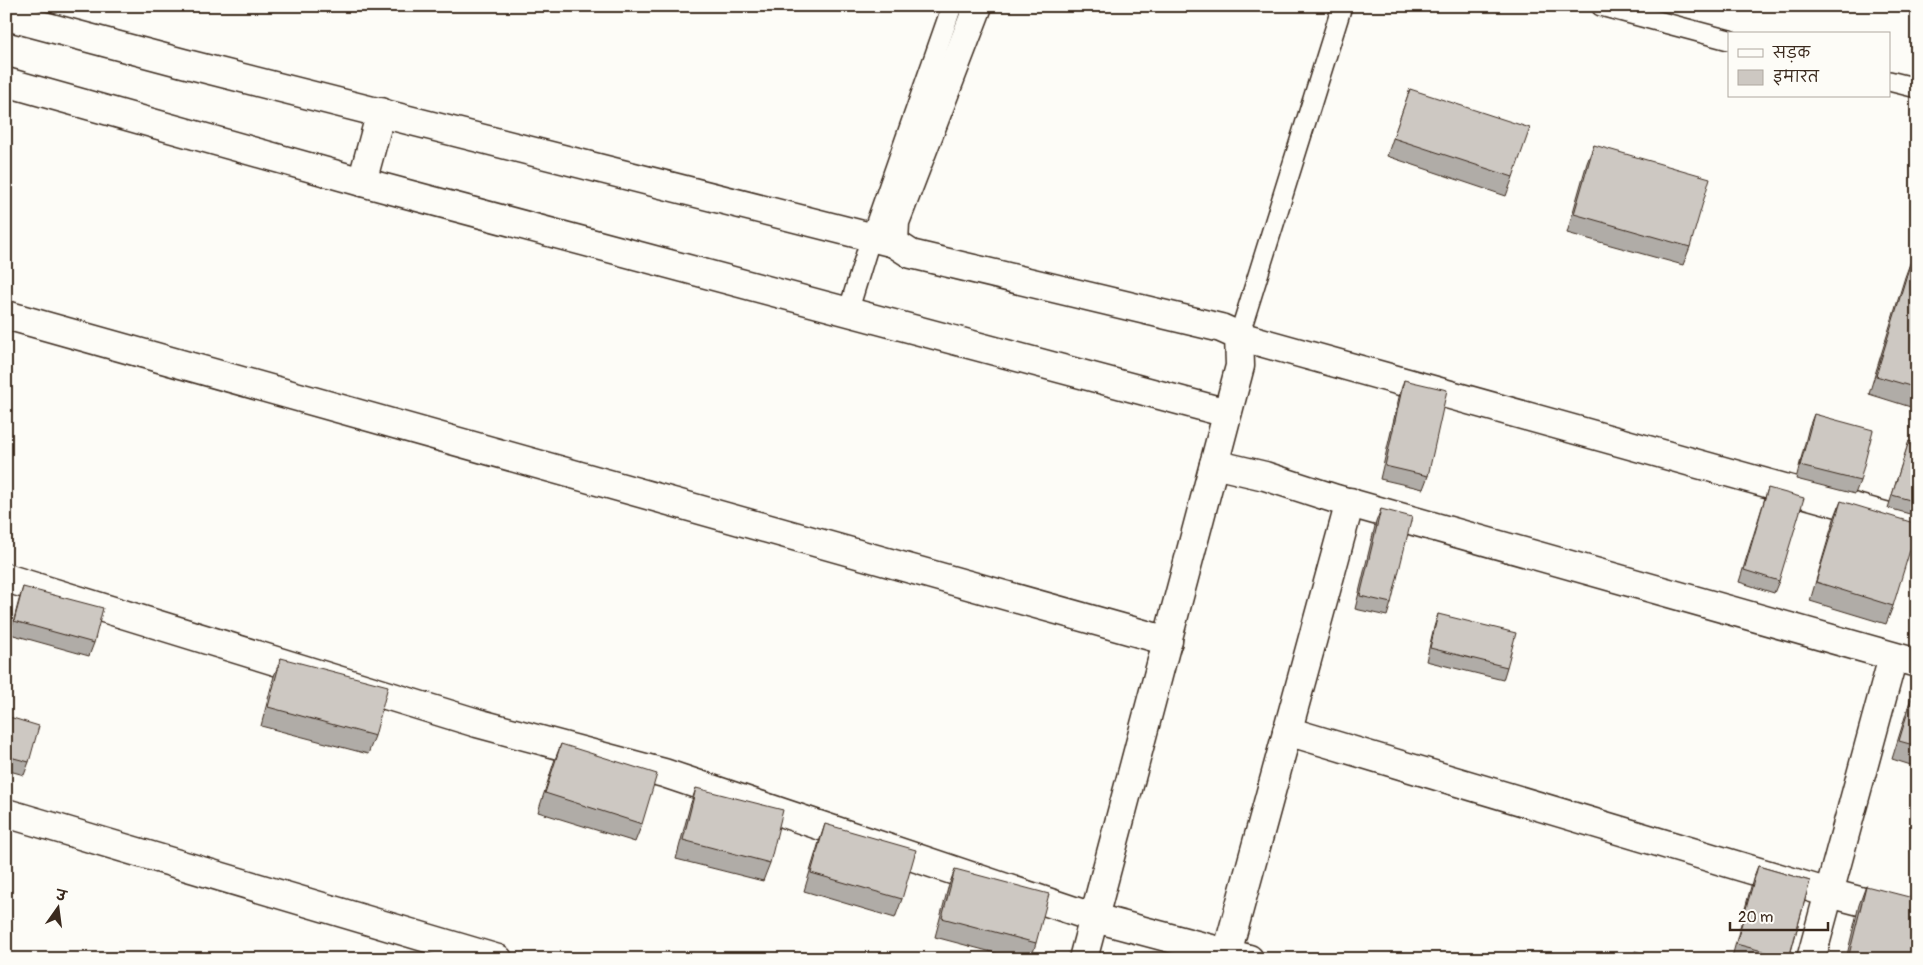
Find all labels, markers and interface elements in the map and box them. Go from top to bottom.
legend [1728,32,1890,98]
text: सड़क [1772,44,1811,63]
text: इमारत [1773,68,1820,87]
north arrow [32,882,82,932]
text: उ [53,886,69,906]
scale bar [1730,900,1828,932]
text: 20 m [1738,908,1773,927]

